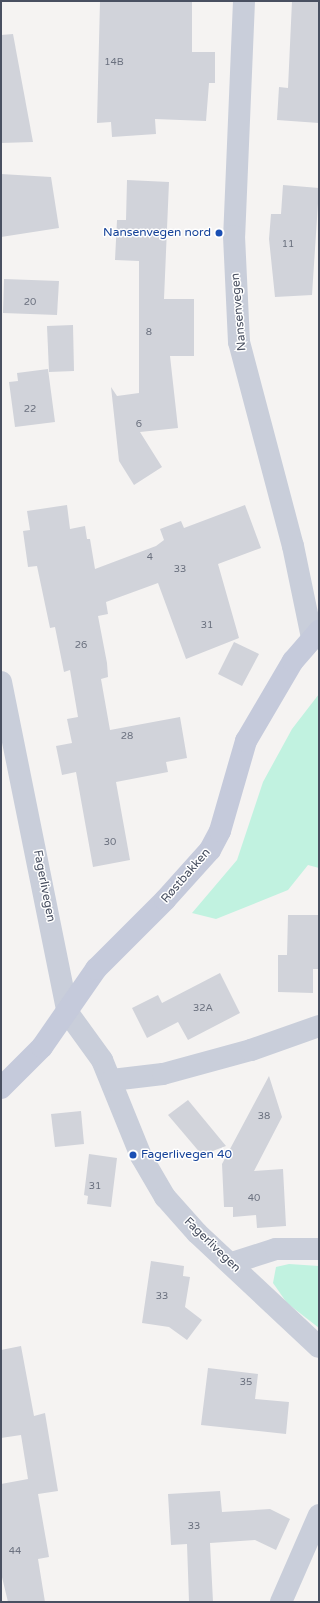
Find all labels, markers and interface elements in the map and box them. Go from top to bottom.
house number: 14B [104,57,124,69]
place label: Nansenvegen nord [103,226,211,240]
marker: Nansenvegen nord [214,228,224,238]
house number: 11 [282,239,294,251]
street label: Nansenvegen [228,272,250,352]
house number: 20 [24,297,36,309]
house number: 8 [146,327,152,339]
house number: 22 [24,404,36,416]
house number: 6 [136,419,142,431]
house number: 4 [147,552,153,564]
house number: 33 [174,564,186,576]
house number: 31 [201,620,213,632]
house number: 26 [75,640,87,652]
house number: 28 [121,731,133,743]
house number: 30 [104,837,116,849]
street label: Røstbakken [158,846,214,906]
street label: Fagerlivegen [30,849,58,923]
house number: 32A [193,1003,213,1015]
house number: 38 [258,1111,270,1123]
place label: Fagerlivegen 40 [141,1148,232,1162]
marker: Fagerlivegen 40 [128,1150,138,1160]
house number: 31 [89,1181,101,1193]
house number: 40 [248,1193,260,1205]
street label: Fagerlivegen [181,1215,243,1275]
house number: 33 [156,1291,168,1303]
house number: 35 [240,1377,252,1389]
house number: 33 [188,1521,200,1533]
house number: 44 [9,1546,21,1558]

